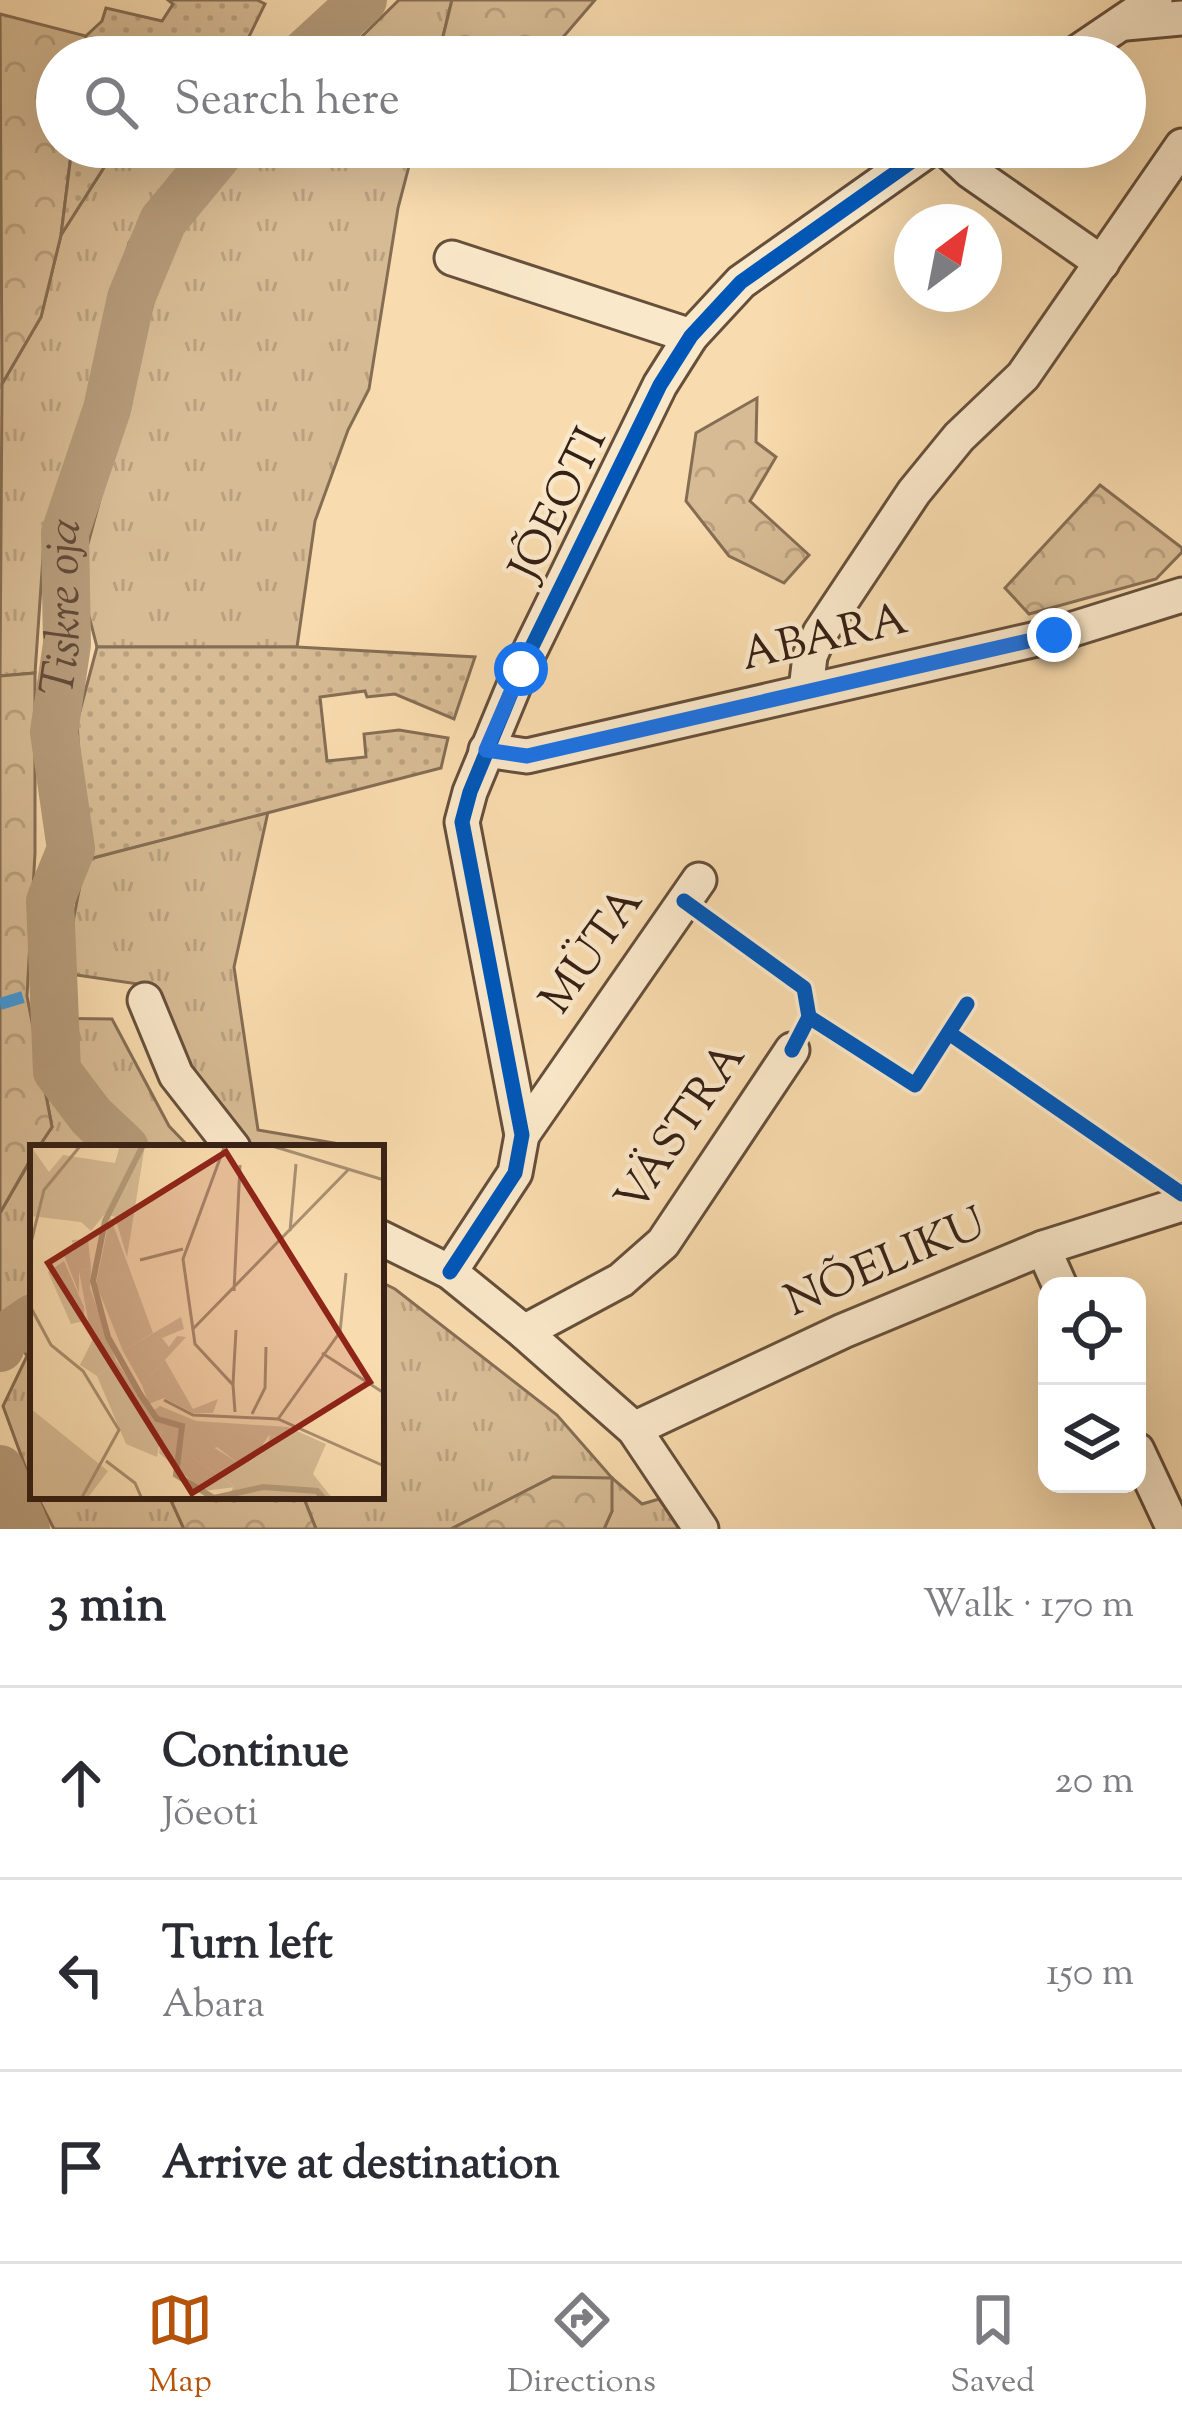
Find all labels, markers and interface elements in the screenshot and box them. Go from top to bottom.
search box [36,36,1146,168]
icon: search [78,69,144,135]
text: Search here [174,70,400,135]
north arrow [894,204,1002,312]
street label: JÕEOTI [495,417,626,595]
water label: Tiskre oja [25,508,102,701]
street label: ABARA [735,589,915,691]
route end [1027,608,1081,662]
route start [494,642,548,696]
street label: MÜTA [527,875,661,1029]
street label: VÄSTRA [602,1031,764,1227]
inset map [30,1145,384,1499]
street label: NÕELIKU [776,1194,996,1336]
map controls [1038,1277,1146,1493]
button: locate [1038,1277,1146,1385]
button: layers [1038,1385,1146,1493]
text: 3 min [48,1571,166,1644]
text: Walk · 170 m [923,1579,1134,1635]
text: Continue [162,1722,349,1787]
icon: ahead [48,1750,114,1816]
text: 20 m [1055,1755,1134,1811]
text: Jõeoti [162,1787,258,1843]
text: Turn left [162,1914,333,1979]
icon: left [48,1942,114,2008]
text: 150 m [1046,1947,1134,2003]
text: Abara [162,1979,265,2035]
icon: arrive [48,2134,114,2200]
text: Arrive at destination [162,2134,560,2199]
tab: Map [147,2287,213,2407]
tab: Directions [507,2287,656,2407]
tab: Saved [950,2287,1035,2407]

